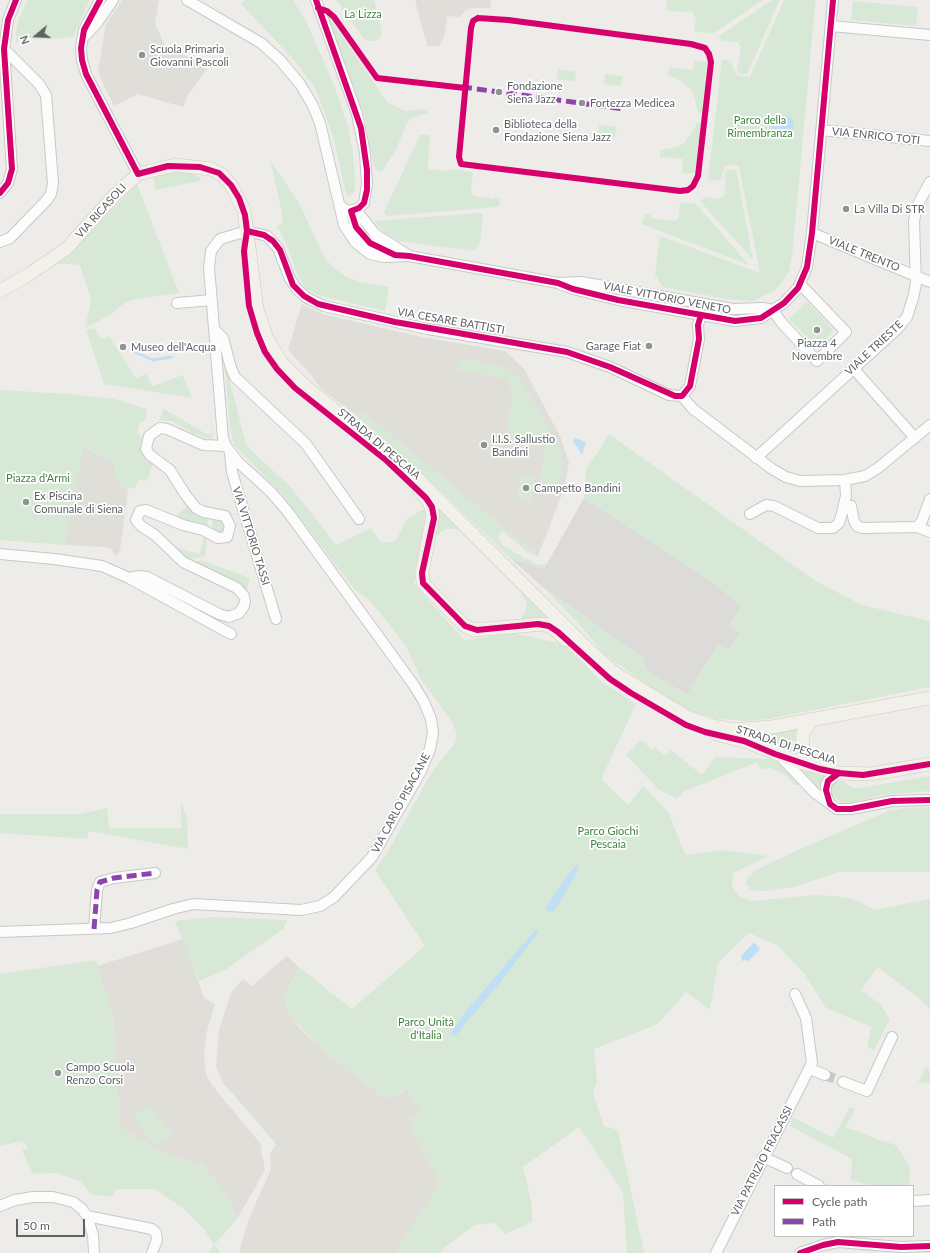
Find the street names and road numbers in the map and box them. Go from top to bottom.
street label: VIA ENRICO TOTI [831,125,921,147]
street label: VIA RICASOLI [73,181,129,241]
street label: VIALE TRENTO [826,234,902,274]
street label: VIALE VITTORIO VENETO [602,279,732,317]
street label: VIA CESARE BATTISTI [396,305,506,337]
street label: VIALE TRIESTE [842,318,906,378]
street label: STRADA DI PESCAIA [335,406,423,482]
street label: VIA VITTORIO TASSI [230,485,272,587]
street label: STRADA DI PESCAIA [735,723,837,767]
street label: VIA CARLO PISACANE [369,751,433,855]
street label: VIA PATRIZIO FRACASSI [729,1104,795,1218]

